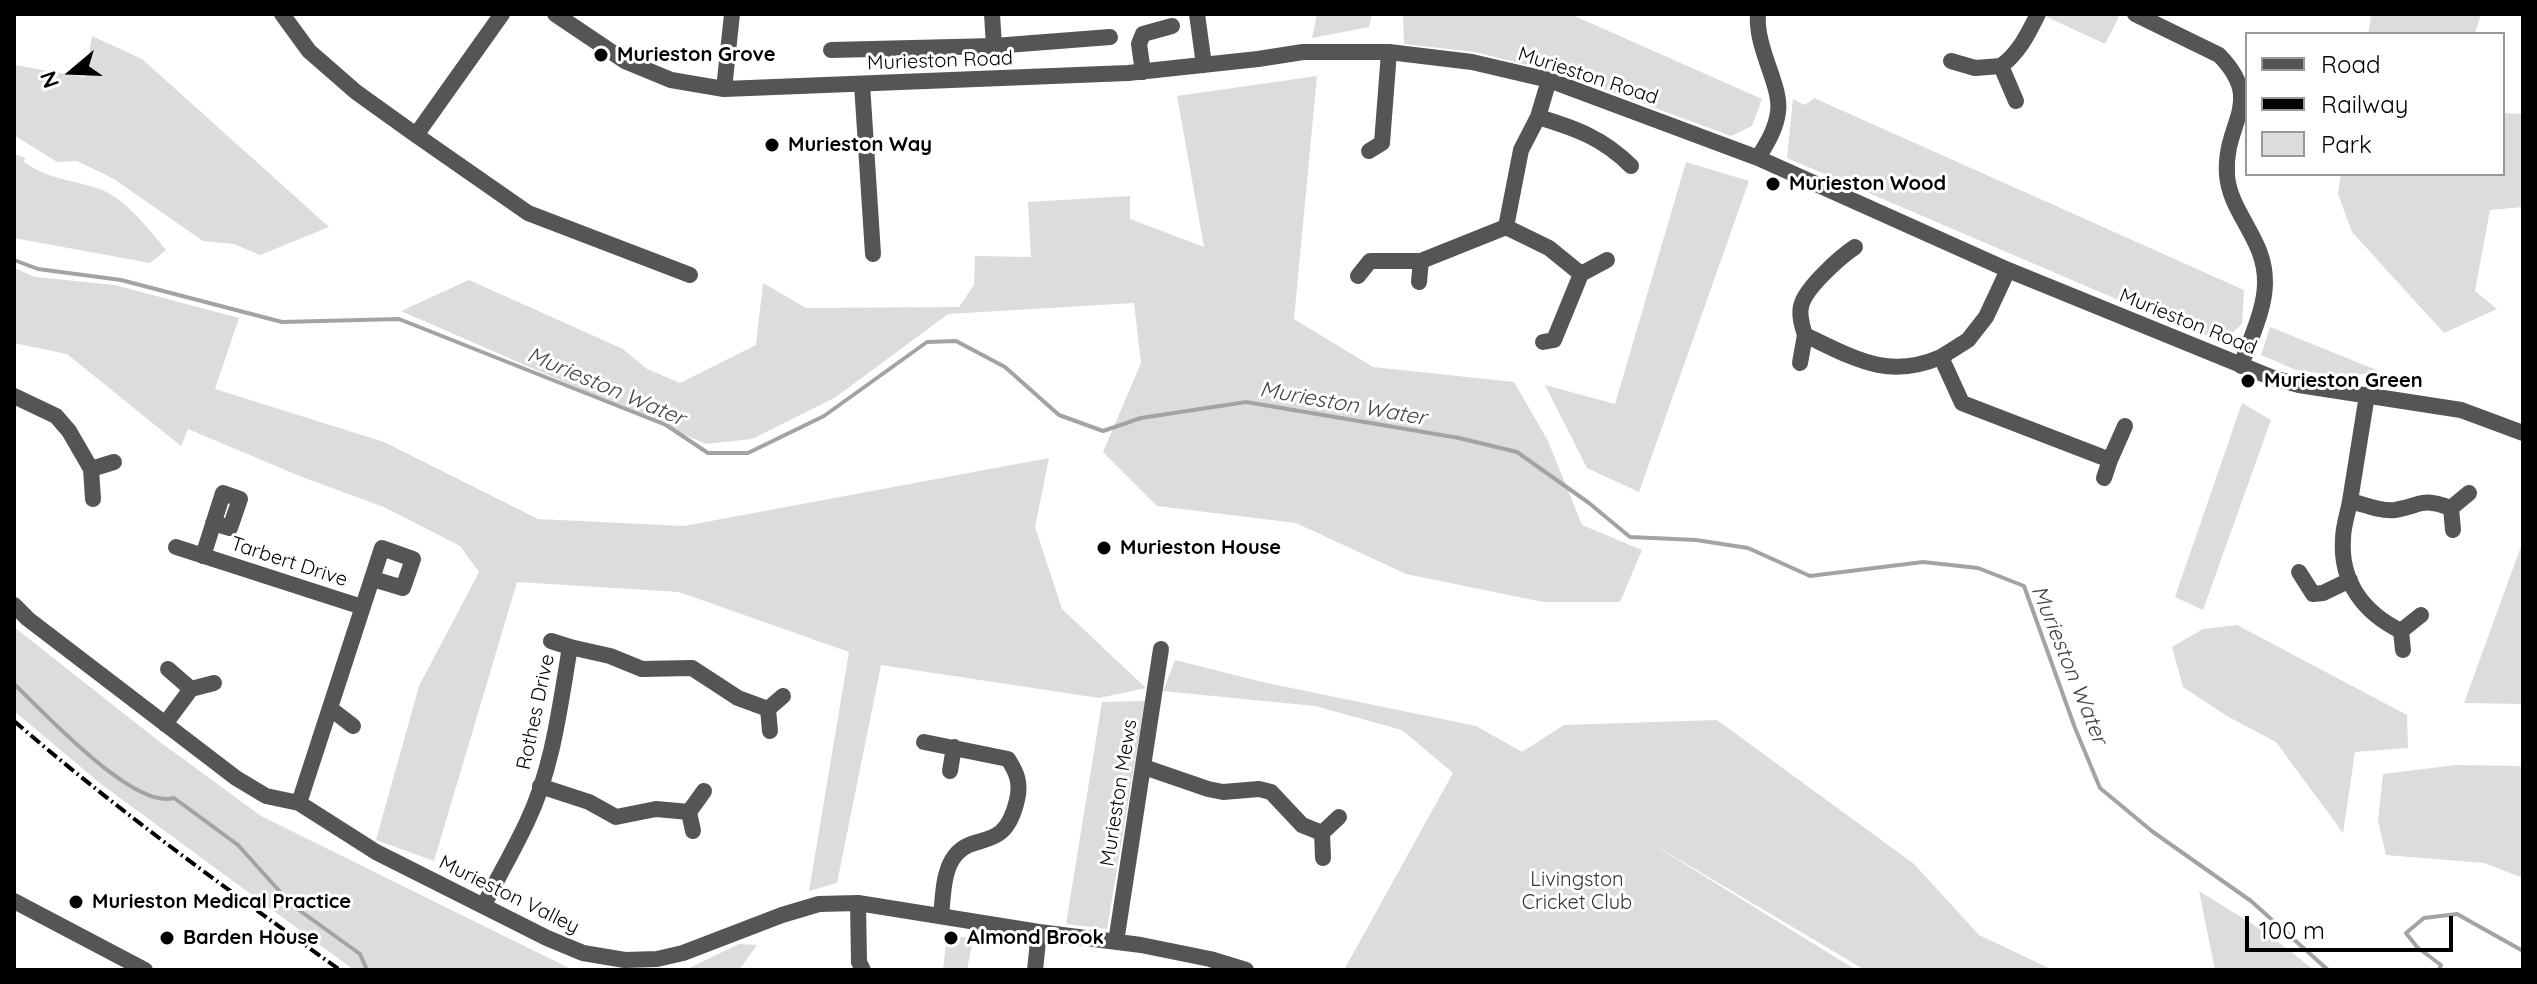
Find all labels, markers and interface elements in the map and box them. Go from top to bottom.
north arrow [32,32,112,112]
legend [2245,32,2505,176]
street label: Murieston Road [1515,42,1661,110]
place label: Murieston Grove [617,43,776,67]
marker: Murieston Grove [592,46,610,64]
street label: Murieston Road [867,46,1013,76]
text: Road [2321,49,2381,79]
text: N [33,68,65,92]
text: Railway [2321,89,2408,119]
text: Park [2321,129,2372,159]
place label: Murieston Way [788,133,932,157]
marker: Murieston Way [763,136,781,154]
place label: Murieston Wood [1789,172,1946,196]
marker: Murieston Wood [1764,175,1782,193]
street label: Murieston Road [2116,284,2260,360]
water label: Murieston Water [523,342,689,432]
place label: Murieston Green [2264,369,2423,393]
marker: Murieston Green [2239,372,2257,390]
water label: Murieston Water [1258,376,1428,432]
street label: Tarbert Drive [228,532,350,592]
place label: Murieston House [1120,536,1281,560]
marker: Murieston House [1095,539,1113,557]
water label: Murieston Water [2025,582,2113,748]
street label: Rothes Drive [512,652,560,772]
street label: Murieston Mews [1096,718,1142,868]
street label: Murieston Valley [435,851,583,939]
park label: Livingston Cricket Club [1522,868,1632,915]
place label: Murieston Medical Practice [92,890,351,914]
marker: Murieston Medical Practice [67,893,85,911]
scale bar [2249,900,2457,950]
text: 100 m [2259,915,2325,945]
place label: Barden House [183,926,319,950]
place label: Almond Brook [967,926,1104,950]
marker: Barden House [158,929,176,947]
marker: Almond Brook [942,929,960,947]

